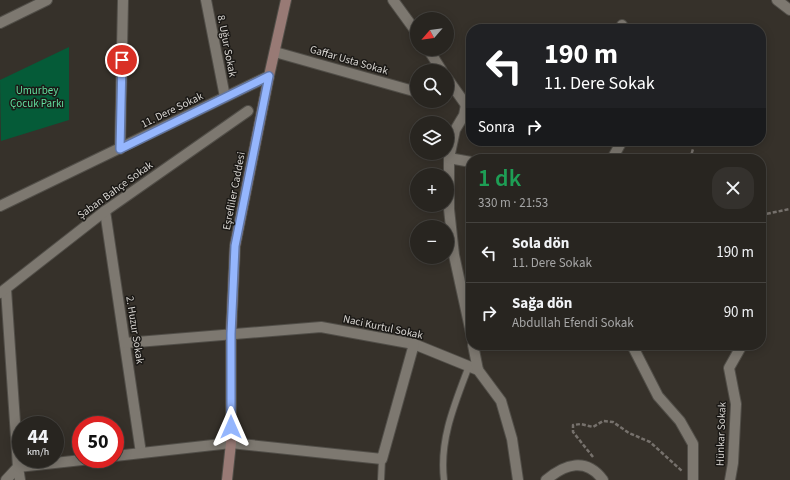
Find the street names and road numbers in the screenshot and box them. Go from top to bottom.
street label: 8. Uğur Sokak [214,14,240,79]
street label: Gaffar Usta Sokak [308,42,390,79]
street label: 11. Dere Sokak [138,88,206,132]
street label: Eşrefliler Caddesi [219,151,249,231]
street label: Şaban Bahçe Sokak [74,157,156,222]
street label: 2. Huzur Sokak [122,295,148,365]
street label: Naci Kurtul Sokak [342,311,425,343]
street label: Hünkar Sokak [712,401,730,466]

